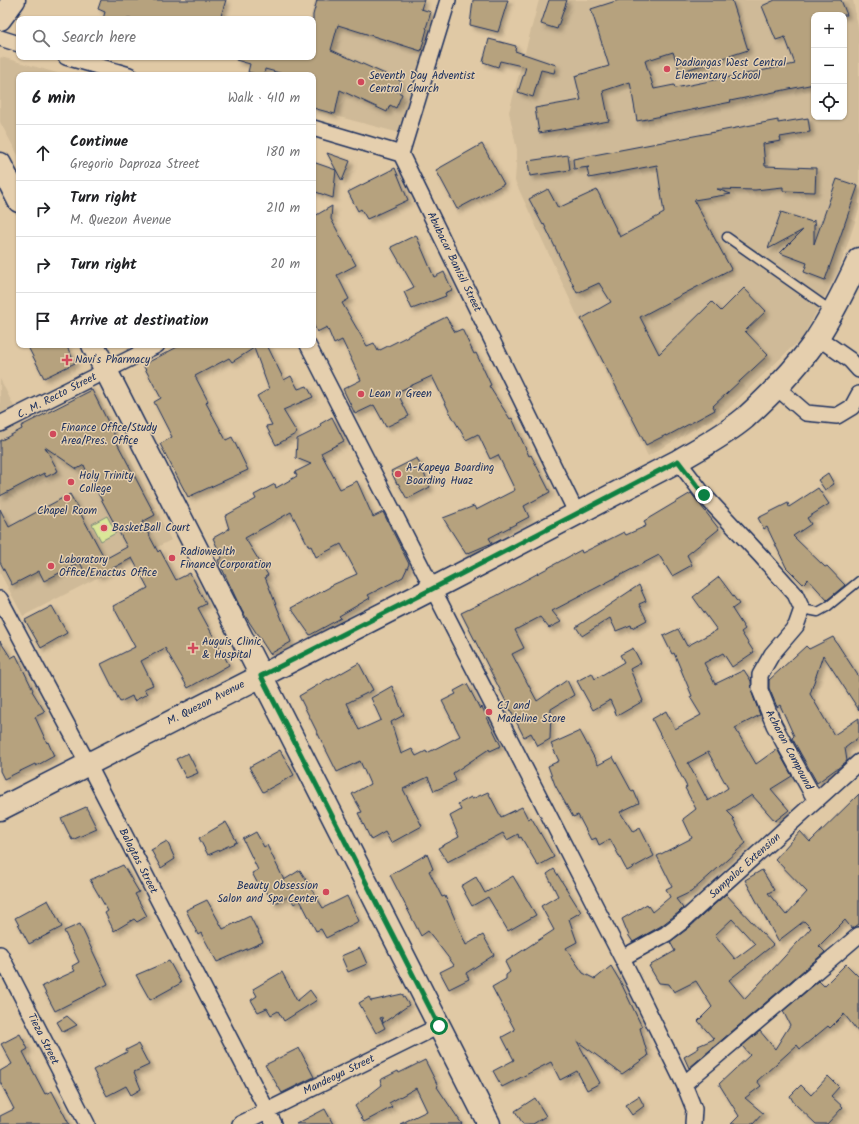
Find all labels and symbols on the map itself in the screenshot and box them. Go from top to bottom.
place label: Dadiangas West Central Elementary School [675,54,786,85]
marker: Dadiangas West Central Elementary School [662,64,672,74]
place label: Seventh Day Adventist Central Church [369,67,476,98]
marker: Seventh Day Adventist Central Church [356,77,366,87]
street label: Abubacar Banisil Street [422,209,486,316]
place label: Navi's Pharmacy [75,351,151,369]
marker: Navi's Pharmacy [62,355,72,365]
street label: C. M. Recto Street [14,368,101,424]
place label: Lean n Green [369,385,432,403]
marker: Lean n Green [356,389,366,399]
place label: Finance Office/Study Area/Pres. Office [61,419,158,450]
marker: Finance Office/Study Area/Pres. Office [48,429,58,439]
place label: A-Kapeya Boarding Boarding Huaz [406,459,494,490]
place label: Holy Trinity College [79,467,134,498]
marker: A-Kapeya Boarding Boarding Huaz [393,469,403,479]
marker: Holy Trinity College [66,477,76,487]
route end [695,486,713,504]
marker: Chapel Room [62,493,72,503]
place label: Chapel Room [37,502,97,520]
place label: BasketBall Court [112,519,191,537]
marker: BasketBall Court [99,523,109,533]
place label: Radiowealth Finance Corporation [180,543,272,574]
place label: Laboratory Office/Enactus Office [59,551,157,582]
marker: Radiowealth Finance Corporation [167,553,177,563]
marker: Laboratory Office/Enactus Office [46,561,56,571]
place label: Auguis Clinic & Hospital [202,633,262,664]
marker: Auguis Clinic & Hospital [187,642,199,654]
street label: M. Quezon Avenue [164,676,248,730]
place label: CJ and Madeline Store [497,697,566,728]
marker: CJ and Madeline Store [484,707,494,717]
street label: Acharon Compound [760,707,818,794]
street label: Balagtas Street [114,825,163,898]
street label: Sampaloc Extension [705,829,785,903]
place label: Beauty Obsession Salon and Spa Center [217,877,319,908]
marker: Beauty Obsession Salon and Spa Center [321,887,331,897]
street label: Tieza Street [22,1010,64,1069]
route start [430,1017,448,1035]
street label: Mandeoya Street [300,1050,379,1100]

